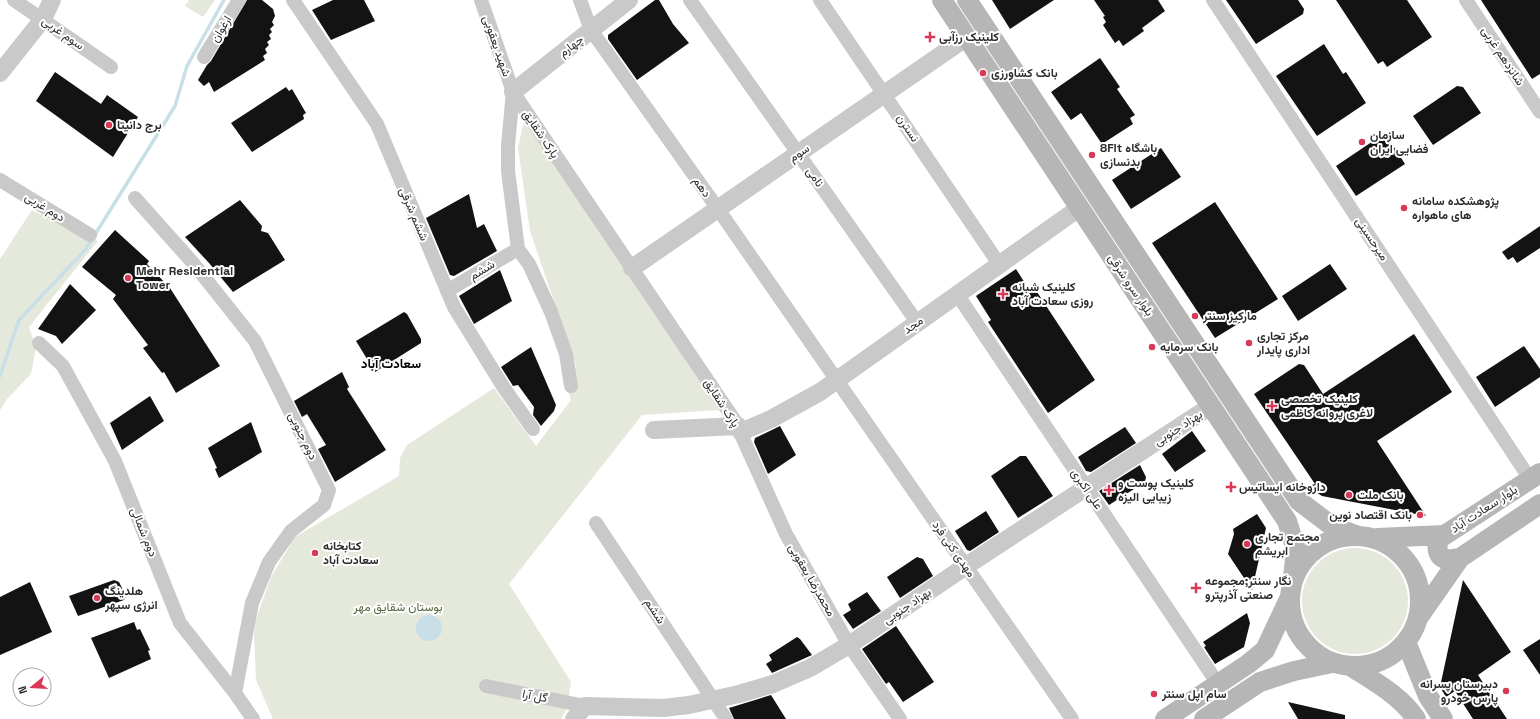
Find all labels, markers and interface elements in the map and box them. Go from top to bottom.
street label: سوم غربی [39,13,87,53]
street label: ارغوان [207,13,235,45]
street label: شهید یعقوبی [479,13,515,79]
street label: شانزدهم غربی [1478,23,1528,89]
place label: کلینیک رزآبی [939,29,1000,45]
street label: چهارم [555,31,587,61]
marker: کلینیک رزآبی [924,31,936,43]
place label: بانک کشاورزی [991,65,1058,81]
marker: بانک کشاورزی [978,68,988,78]
street label: پارک شقایق [519,107,563,161]
street label: نسترن [893,111,923,145]
place label: برج دانیتا [117,117,162,133]
marker: برج دانیتا [104,120,114,130]
place label: سازمان فضایی ایران [1370,127,1429,157]
marker: سازمان فضایی ایران [1357,137,1367,147]
street label: سوم [785,140,813,166]
place label: 8Fit باشگاه بدنسازی [1100,140,1157,170]
marker: 8Fit باشگاه بدنسازی [1087,150,1097,160]
street label: نامی [802,164,828,190]
street label: دهم [689,174,715,201]
street label: ششم شرقی [396,185,432,243]
street label: دوم غربی [22,188,68,226]
place label: پژوهشکده سامانه های ماهواره [1412,193,1499,223]
marker: پژوهشکده سامانه های ماهواره [1399,203,1409,213]
street label: میرحسینی [1352,214,1392,264]
street label: بلوار سرو شرقی [1104,251,1158,319]
street label: ششم [466,256,498,284]
place label: Mehr Residential Tower [136,263,233,293]
marker: Mehr Residential Tower [123,273,133,283]
place label: کلینیک شبانه روزی سعادت آباد [1012,279,1093,309]
marker: کلینیک شبانه روزی سعادت آباد [997,288,1009,300]
place label: مارکیز سنتر [1202,308,1257,324]
marker: مارکیز سنتر [1190,311,1200,321]
street label: مجد [900,312,926,338]
place label: مرکز تجاری اداری پایدار [1256,328,1310,358]
marker: مرکز تجاری اداری پایدار [1244,338,1254,348]
place label: بانک سرمایه [1160,339,1219,355]
marker: بانک سرمایه [1147,342,1157,352]
district label: سعادت آباد [361,355,421,372]
street label: پارک شقایق [700,376,744,431]
place label: کلینیک تخصصی لاغری پروانه کاظمی [1281,391,1373,421]
marker: کلینیک تخصصی لاغری پروانه کاظمی [1266,400,1278,412]
street label: بهزاد جنوبی [1151,406,1205,450]
street label: دوم جنوبی [285,410,322,463]
street label: علی اکبری [1067,465,1107,513]
place label: کلینیک پوست و زیبایی الیزه [1118,475,1194,505]
place label: داروخانه ایساتیس [1239,479,1326,495]
street label: بلوار سعادت آباد [1447,481,1521,537]
marker: داروخانه ایساتیس [1226,482,1236,492]
marker: کلینیک پوست و زیبایی الیزه [1103,484,1115,496]
place label: بانک ملت [1357,487,1404,503]
marker: بانک ملت [1344,490,1354,500]
street label: دوم شمالی [127,505,161,559]
place label: بانک اقتصاد نوین [1329,507,1412,523]
marker: بانک اقتصاد نوین [1415,510,1425,520]
street label: مهدی کنی فرد [929,518,979,580]
place label: مجتمع تجاری ابریشم [1255,529,1320,559]
place label: کتابخانه سعادت آباد [323,538,379,568]
marker: مجتمع تجاری ابریشم [1242,539,1252,549]
street label: محمدرضا یعقوبی [785,541,839,619]
marker: کتابخانه سعادت آباد [310,548,320,558]
place label: نگار سنتر;مجموعه صنعتی آذرپترو [1205,573,1292,603]
marker: نگار سنتر;مجموعه صنعتی آذرپترو [1190,582,1202,594]
place label: هلدینگ انرژی سپهر [104,583,158,613]
street label: بهزاد جنوبی [880,584,934,628]
marker: هلدینگ انرژی سپهر [92,593,102,603]
street label: ششم [641,595,669,627]
park label: بوستان شقایق مهر [353,599,442,615]
north arrow [12,667,52,707]
place label: دبیرستان پسرانه پارس خودرو [1420,676,1498,706]
text: N [15,684,30,696]
street label: گل آرا [521,686,549,706]
place label: سام اپل سنتر [1161,686,1227,702]
marker: دبیرستان پسرانه پارس خودرو [1501,686,1511,696]
marker: سام اپل سنتر [1149,689,1159,699]

